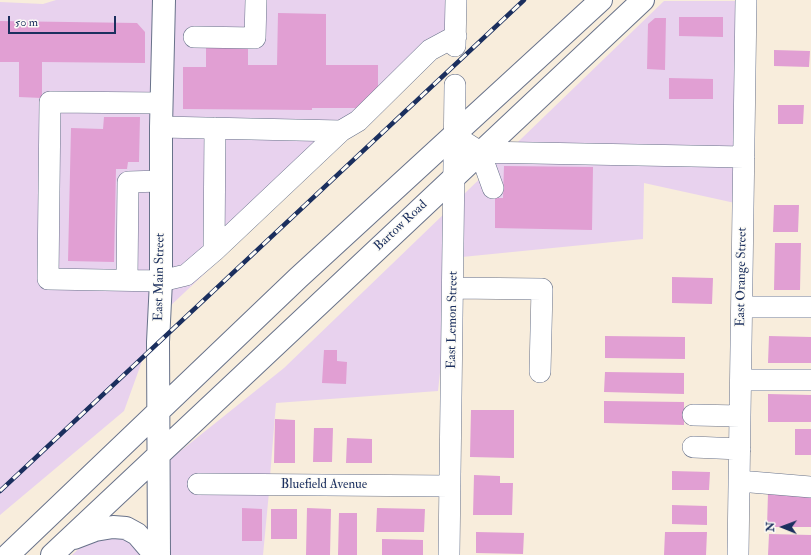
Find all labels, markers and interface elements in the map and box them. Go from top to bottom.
scale bar [10,8,118,34]
text: 50 m [15,15,38,30]
street label: Bartow Road [371,197,431,255]
street label: East Orange Street [733,227,751,327]
street label: East Main Street [151,233,169,321]
street label: East Lemon Street [444,271,462,369]
street label: Bluefield Avenue [281,477,367,493]
north arrow [763,507,803,547]
text: N [764,522,777,532]

